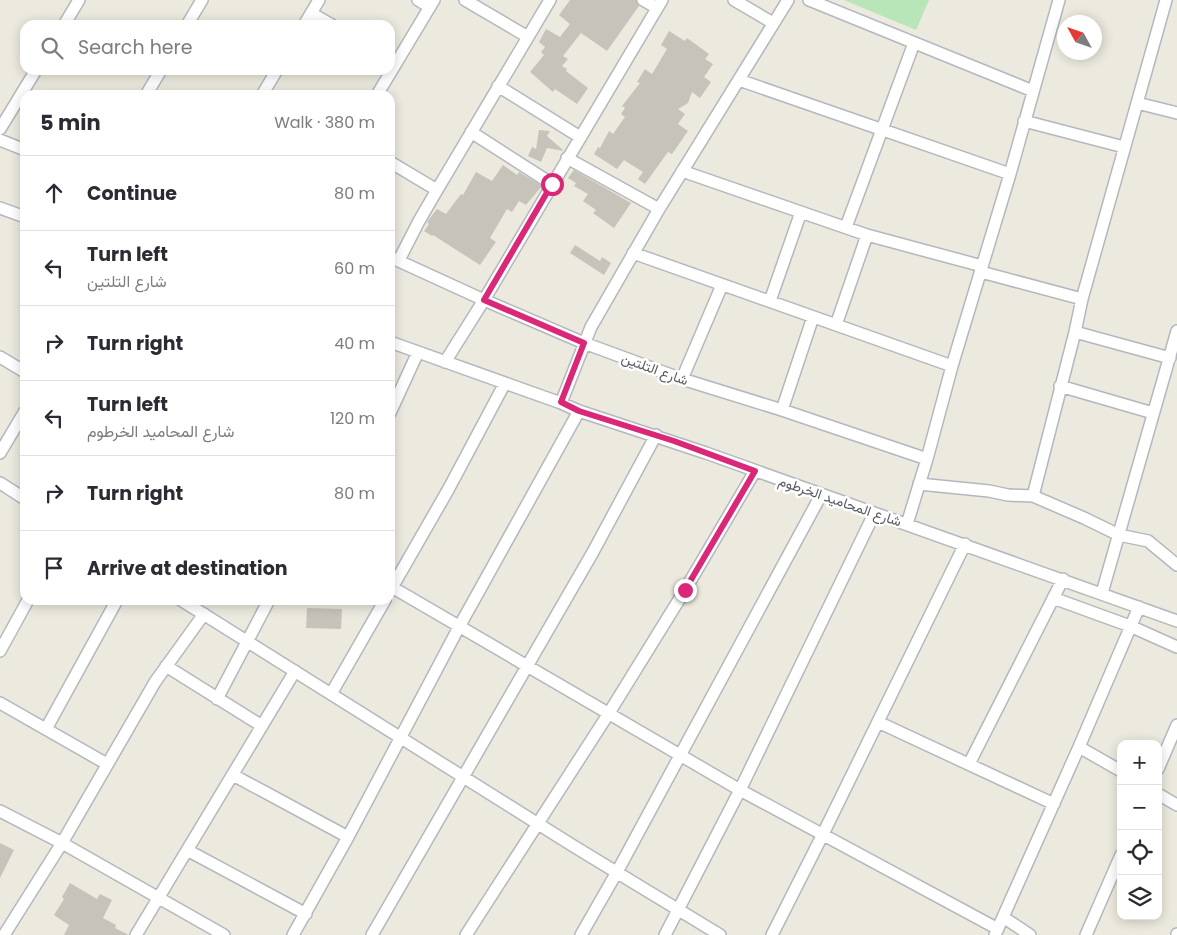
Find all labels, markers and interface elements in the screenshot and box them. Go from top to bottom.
north arrow [1057,15,1102,60]
search box [20,20,395,75]
icon: search [38,34,66,62]
text: Search here [78,34,192,61]
text: 5 min [40,108,101,137]
text: Walk · 380 m [274,111,375,134]
route start [541,173,564,196]
icon: ahead [40,179,68,207]
text: Continue [87,180,177,207]
text: 80 m [334,182,375,205]
text: Turn left [87,241,168,268]
icon: left [40,254,68,282]
text: 60 m [334,257,375,280]
text: شارع التلتين [87,270,167,293]
icon: right [40,329,68,357]
text: Turn right [87,330,183,357]
text: 40 m [334,332,375,355]
street label: شارع التلتين [619,348,691,391]
text: Turn left [87,391,168,418]
icon: left [40,404,68,432]
text: 120 m [330,407,375,430]
text: شارع المحاميد الخرطوم [87,420,234,443]
street label: شارع المحاميد الخرطوم [775,471,904,532]
icon: right [40,479,68,507]
text: Turn right [87,480,183,507]
text: 80 m [334,482,375,505]
icon: arrive [40,554,68,582]
text: Arrive at destination [87,555,288,582]
route end [674,579,697,602]
map controls [1117,740,1162,920]
button: + [1117,740,1162,785]
button: − [1117,785,1162,830]
button: locate [1117,830,1162,875]
button: layers [1117,875,1162,920]

